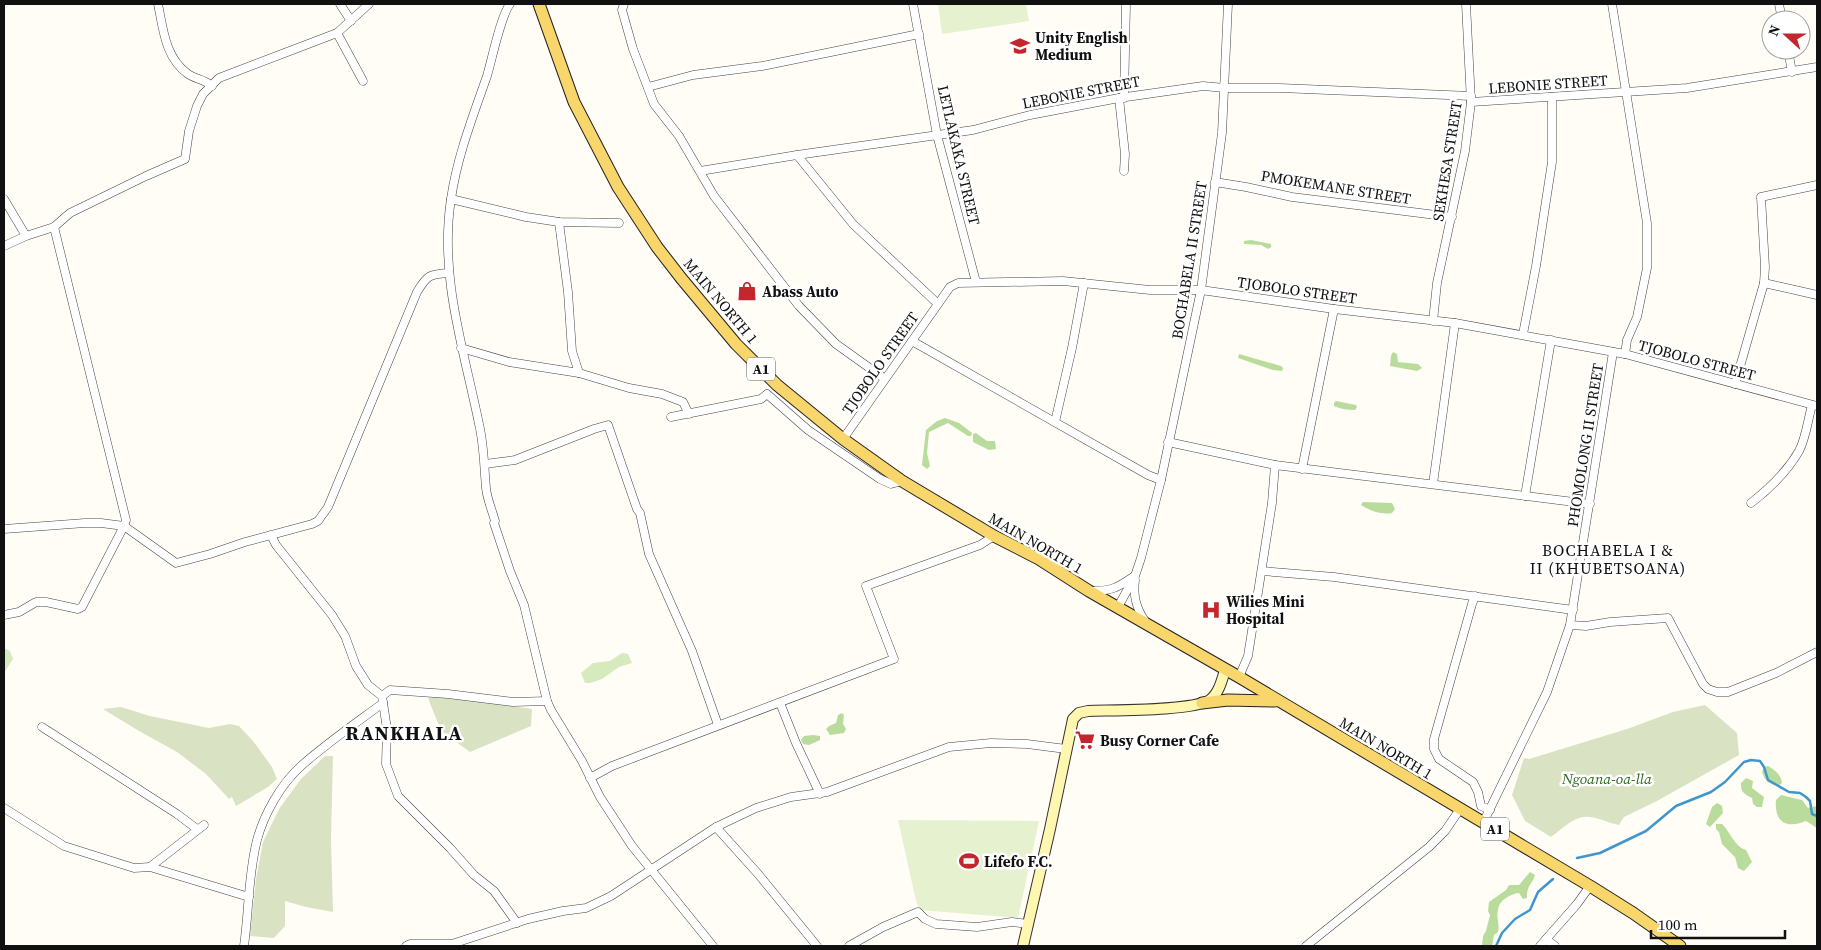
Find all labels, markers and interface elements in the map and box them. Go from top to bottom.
north arrow [1761,10,1811,60]
text: N [1763,22,1785,39]
place label: Unity English Medium [1035,27,1128,65]
school or university icon: Unity English Medium [1009,35,1031,57]
street label: LEBONIE STREET [1488,69,1608,99]
street label: LEBONIE STREET [1020,70,1142,114]
street label: LETLAKAKA STREET [933,83,985,227]
street label: SEKHESA STREET [1427,99,1467,223]
street label: PMOKEMANE STREET [1260,165,1412,209]
street label: BOCHABELA II STREET [1166,179,1212,341]
street label: MAIN NORTH 1 [679,254,763,348]
street label: TJOBOLO STREET [1236,271,1358,309]
shop icon: Abass Auto [736,280,758,302]
place label: Abass Auto [762,281,839,302]
street label: TJOBOLO STREET [837,308,923,418]
street label: TJOBOLO STREET [1636,334,1758,386]
road number: A1 [747,358,775,380]
street label: PHOMOLONG II STREET [1562,362,1608,528]
street label: MAIN NORTH 1 [985,508,1087,578]
district label: BOCHABELA I & II (KHUBETSOANA) [1530,539,1686,579]
place label: Wilies Mini Hospital [1226,591,1305,629]
hospital icon: Wilies Mini Hospital [1200,599,1222,621]
street label: MAIN NORTH 1 [1335,712,1437,784]
district label: RANKHALA [345,719,463,747]
supermarket icon: Busy Corner Cafe [1074,729,1096,751]
place label: Busy Corner Cafe [1100,730,1219,751]
park label: Ngoana-oa-lla [1561,768,1652,789]
road number: A1 [1481,818,1509,841]
sports icon: Lifefo F.C. [958,850,980,872]
place label: Lifefo F.C. [984,851,1052,872]
scale bar [1651,908,1785,940]
text: 100 m [1658,914,1698,935]

